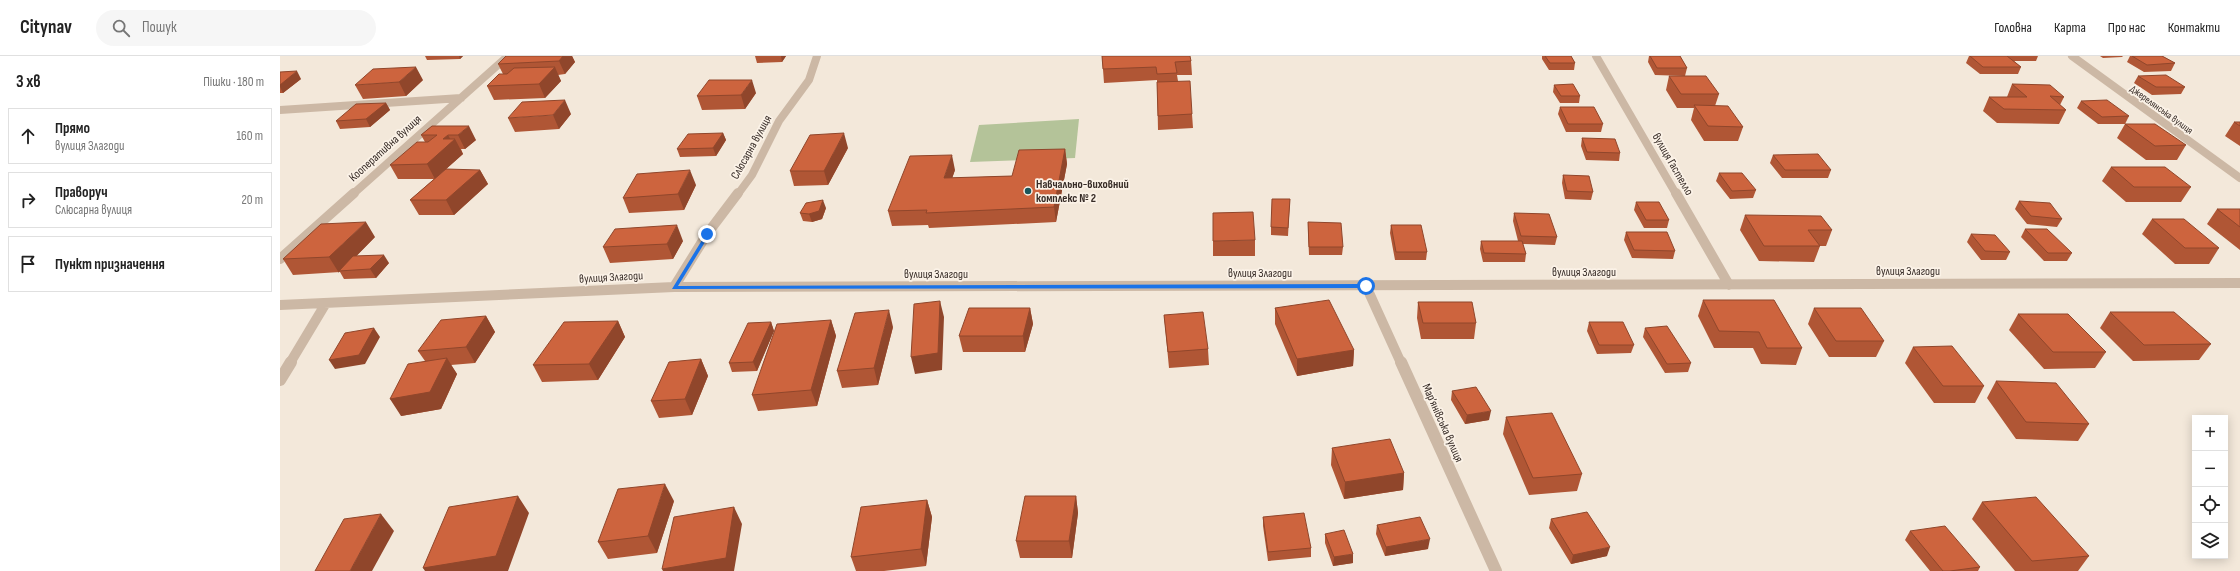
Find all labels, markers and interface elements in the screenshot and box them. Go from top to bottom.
search box [96,10,376,46]
text: Citynav [20,16,72,39]
icon: search [110,17,132,39]
text: Пошук [142,18,177,37]
text: Головна [1994,19,2032,36]
text: Карта [2054,19,2086,36]
text: Про нас [2108,19,2146,36]
text: Контакти [2168,19,2220,36]
text: 3 хв [16,72,41,92]
text: Пішки · 180 m [203,74,264,90]
street label: Джерелянська вулиця [2128,83,2195,137]
street label: Кооперативна вулиця [346,112,425,185]
street label: Слюсарна вулиця [728,112,775,182]
text: Прямо [55,119,90,138]
icon: ahead [17,125,39,147]
text: 160 m [237,128,263,144]
street label: вулиця Гастелло [1649,130,1696,198]
text: вулиця Злагоди [55,138,124,154]
place label: Навчально-виховний комплекс № 2 [1036,177,1129,206]
text: Праворуч [55,183,108,202]
marker: Навчально-виховний комплекс № 2 [1023,186,1033,196]
icon: right [17,189,39,211]
text: 20 m [241,192,263,208]
text: Слюсарна вулиця [55,202,132,218]
route end [698,225,716,243]
icon: arrive [17,253,39,275]
text: Пункт призначення [55,255,165,274]
street label: вулиця Злагоди [1876,264,1940,279]
street label: вулиця Злагоди [1552,265,1616,280]
street label: вулиця Злагоди [1228,266,1292,281]
street label: вулиця Злагоди [904,267,968,282]
street label: вулиця Злагоди [579,268,643,287]
route start [1357,277,1375,295]
street label: Мар’янівська вулиця [1419,382,1467,465]
map controls [2192,415,2228,559]
button: + [2192,415,2228,451]
button: − [2192,451,2228,487]
button: locate [2192,487,2228,523]
button: layers [2192,523,2228,559]

